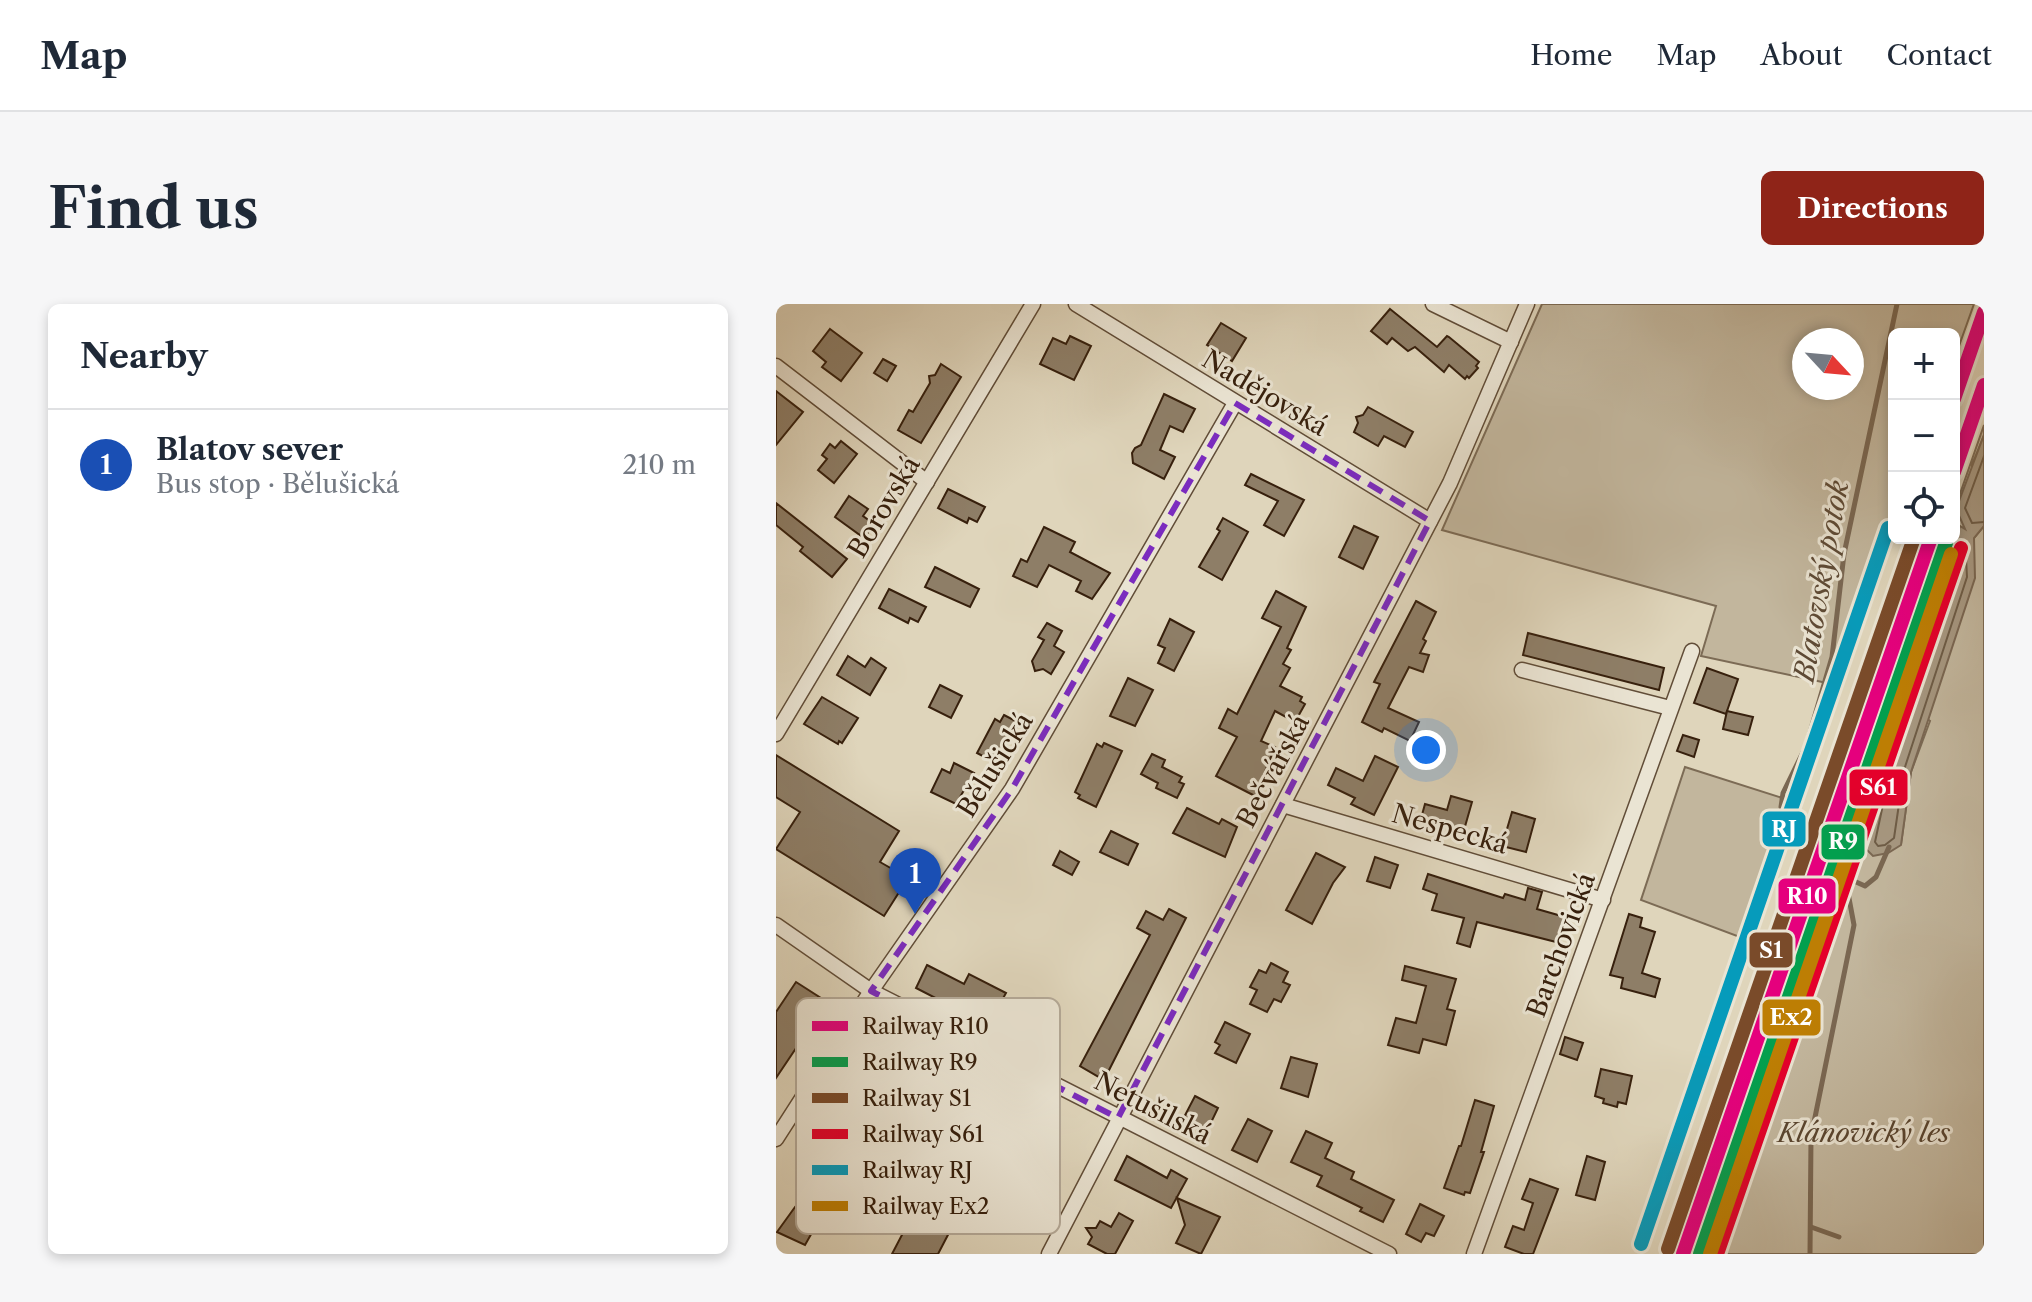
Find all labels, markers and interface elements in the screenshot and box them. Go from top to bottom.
text: Map [40,32,128,79]
text: Home [1530,38,1612,72]
text: Map [1656,38,1716,72]
text: About [1760,38,1842,72]
text: Contact [1886,38,1992,72]
button: Directions [1761,171,1984,245]
text: Find us [48,174,259,243]
north arrow [1792,328,1864,400]
map controls [1888,328,1960,544]
button: + [1888,328,1960,400]
text: Nearby [80,335,208,377]
street label: Nadějovská [1197,343,1334,443]
button: − [1888,400,1960,472]
text: Blatov sever [156,431,343,468]
text: 1 [100,449,112,481]
text: 210 m [623,449,696,481]
street label: Borovská [841,450,927,564]
text: Bus stop · Bělušická [156,468,399,500]
button: locate [1888,472,1960,544]
water label: Blatovský potok [1786,477,1856,686]
street label: Bělušická [950,706,1040,823]
street label: Bečvářská [1230,709,1316,833]
your location [1406,730,1446,770]
line badge: S61 [1848,768,1909,807]
text: S61 [1859,774,1897,801]
street label: Nespecká [1388,797,1512,861]
line badge: RJ [1761,810,1807,848]
text: RJ [1771,816,1797,843]
line badge: R9 [1820,823,1866,861]
text: R9 [1828,828,1858,855]
pin: 1 [889,848,941,914]
street label: Barchovická [1520,868,1602,1022]
line badge: R10 [1777,877,1837,915]
text: R10 [1786,883,1828,910]
line badge: S1 [1748,931,1794,969]
text: S1 [1759,937,1783,964]
legend [796,998,1060,1234]
line badge: Ex2 [1761,998,1822,1037]
text: Ex2 [1769,1004,1813,1031]
text: Railway R10 [862,1013,989,1040]
text: Railway R9 [862,1049,978,1076]
street label: Netušilská [1089,1065,1217,1151]
text: Railway S1 [862,1085,971,1112]
park label: Klánovický les [1776,1117,1951,1149]
text: Railway S61 [862,1121,984,1148]
text: Railway RJ [862,1157,973,1184]
text: Railway Ex2 [862,1193,989,1220]

